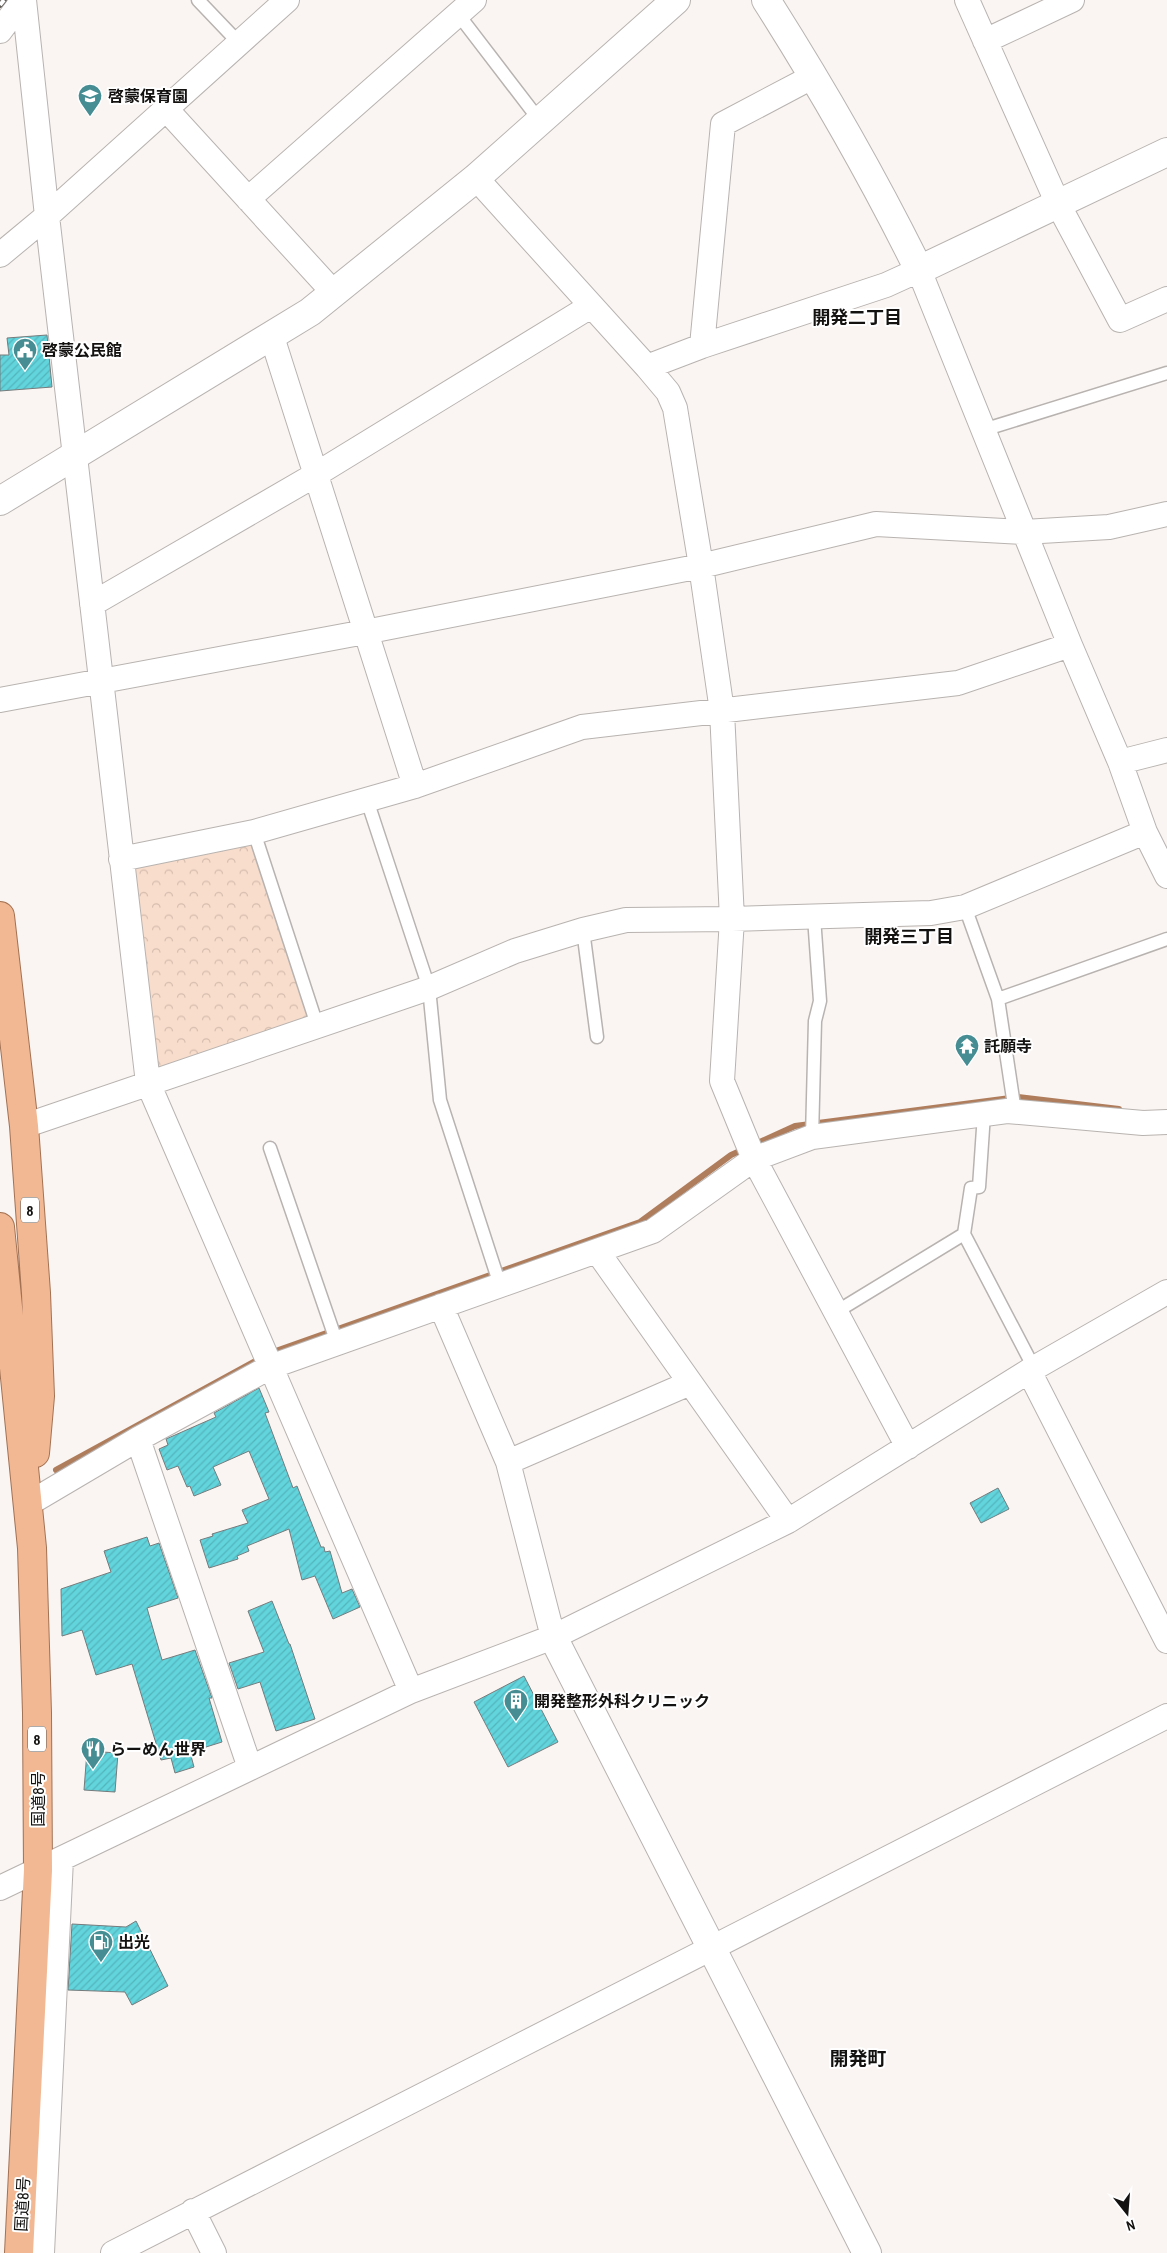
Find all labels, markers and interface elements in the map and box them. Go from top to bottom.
school or university icon: 啓蒙保育園 [77,83,103,117]
place label: 啓蒙保育園 [108,85,188,107]
district label: 開発二丁目 [812,305,902,330]
public building icon: 啓蒙公民館 [12,337,38,371]
place label: 啓蒙公民館 [42,339,122,361]
district label: 開発三丁目 [864,924,954,949]
temple icon: 託願寺 [954,1033,980,1067]
place label: 託願寺 [984,1035,1032,1057]
road number: 8 [21,1198,39,1222]
building icon: 開発整形外科クリニック [503,1688,529,1722]
place label: 開発整形外科クリニック [534,1690,710,1712]
road number: 8 [28,1726,46,1752]
restaurant icon: らーめん世界 [80,1736,106,1770]
place label: らーめん世界 [110,1738,206,1760]
street label: 国道8号 [27,1771,49,1827]
fuel station icon: 出光 [88,1929,114,1963]
place label: 出光 [118,1931,150,1953]
district label: 開発町 [829,2045,887,2071]
street label: 国道8号 [10,2176,34,2232]
north arrow [1102,2188,1152,2238]
text: N [1124,2216,1137,2235]

